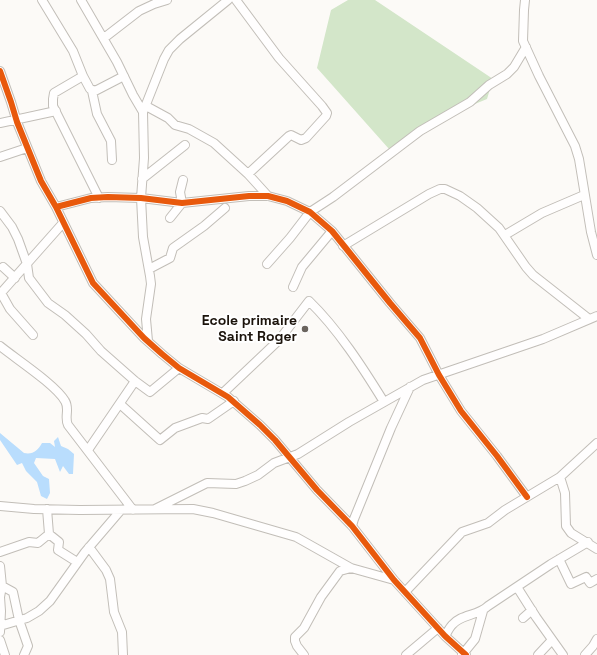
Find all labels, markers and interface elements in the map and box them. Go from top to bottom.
place label: Ecole primaire Saint Roger [202,313,297,346]
marker: Ecole primaire Saint Roger [300,324,310,334]

